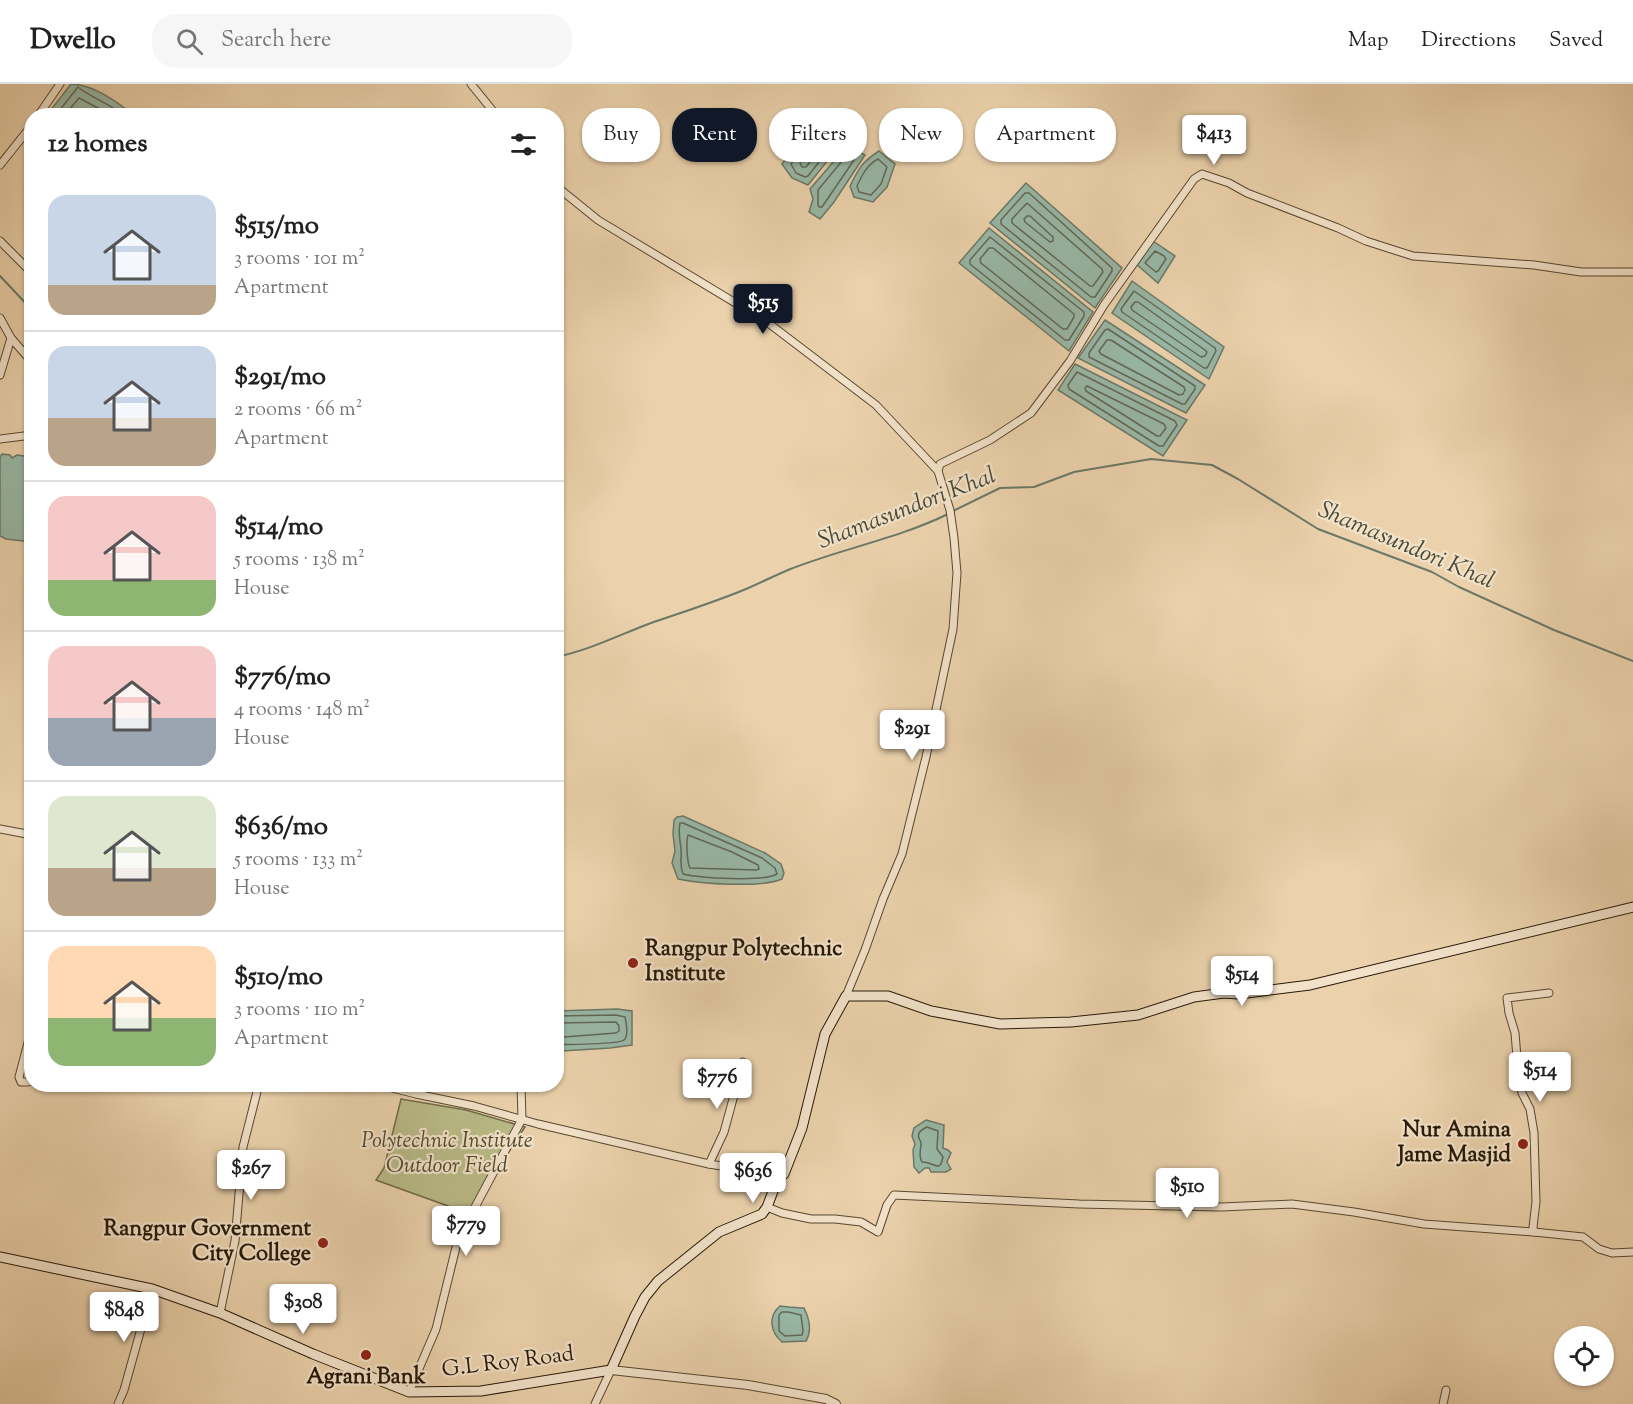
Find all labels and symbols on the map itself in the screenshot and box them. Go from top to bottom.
pin: $413 [1178,115,1250,166]
pin: $515 [727,284,799,335]
water label: Shamasundori Khal [813,459,1001,559]
water label: Shamasundori Khal [1313,494,1499,598]
pin: $291 [876,710,948,761]
place label: Rangpur Polytechnic Institute [645,934,842,991]
marker: Rangpur Polytechnic Institute [626,956,640,970]
pin: $514 [1206,956,1278,1007]
pin: $514 [1504,1052,1576,1103]
pin: $776 [681,1059,753,1110]
place label: Nur Amina Jame Masjid [1396,1115,1512,1172]
park label: Polytechnic Institute Outdoor Field [361,1126,533,1183]
marker: Nur Amina Jame Masjid [1516,1137,1530,1151]
pin: $267 [215,1150,287,1201]
pin: $636 [717,1153,789,1204]
pin: $510 [1151,1168,1223,1219]
pin: $779 [430,1206,502,1257]
place label: Rangpur Government City College [103,1214,311,1271]
marker: Rangpur Government City College [316,1236,330,1250]
pin: $308 [267,1284,339,1335]
pin: $848 [88,1292,160,1343]
street label: G.L Roy Road [440,1339,576,1387]
marker: Agrani Bank [359,1348,373,1362]
place label: Agrani Bank [306,1362,426,1394]

